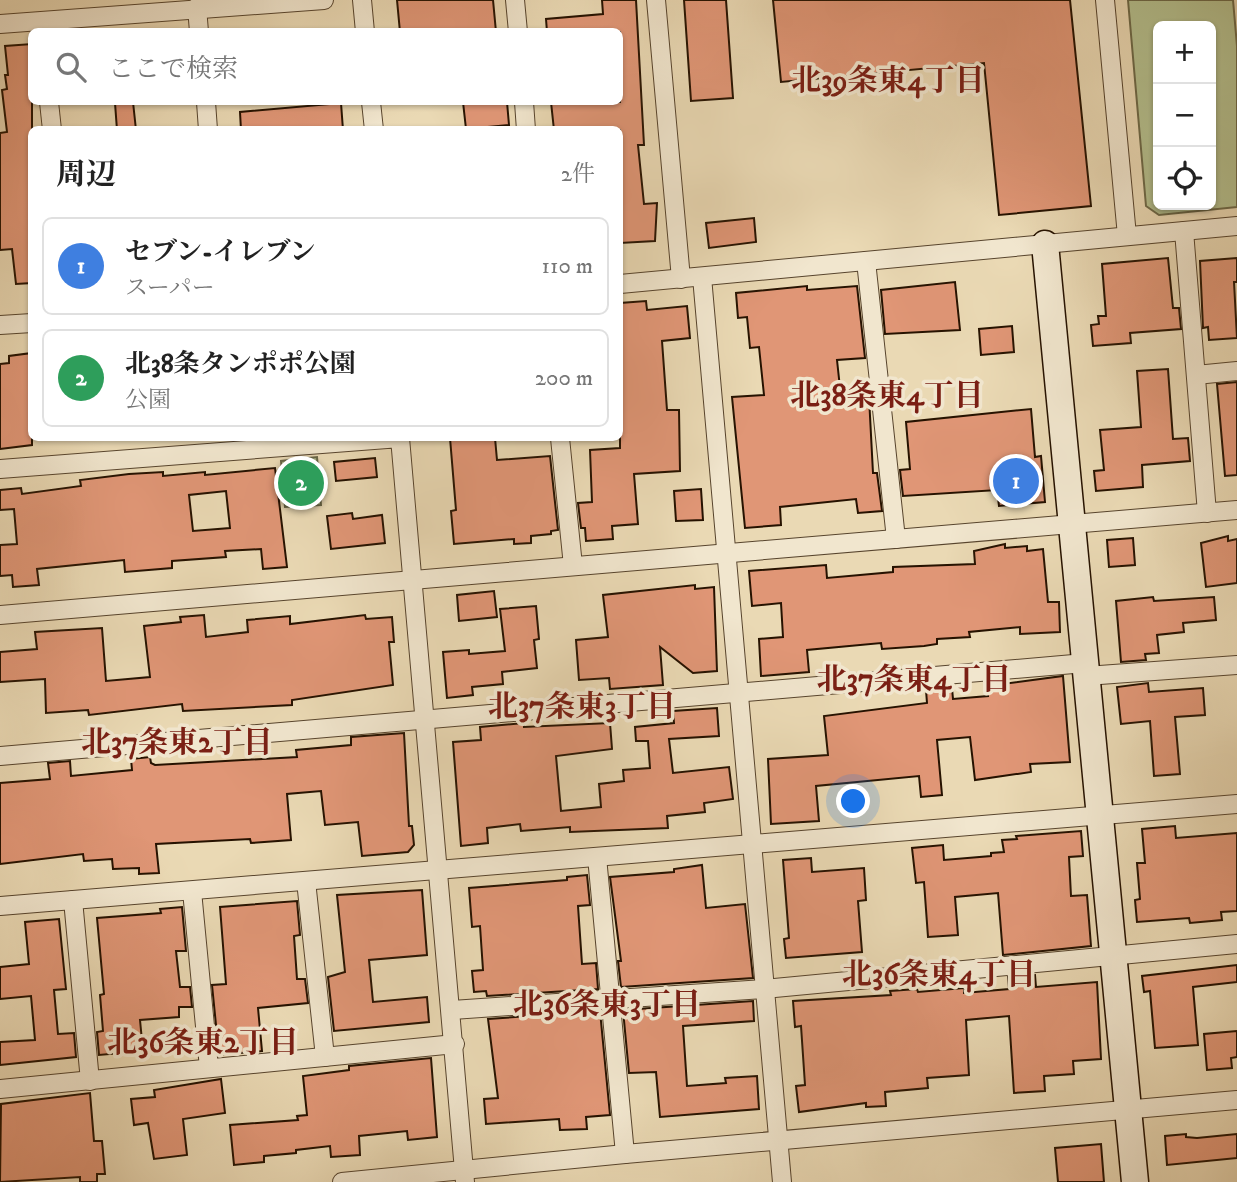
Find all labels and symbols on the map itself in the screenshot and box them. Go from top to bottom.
district label: 北39条東4丁目 [791,63,985,100]
district label: 北38条東4丁目 [790,378,984,415]
pin: 1 [993,455,1039,507]
pin: 2 [278,457,324,509]
district label: 北37条東4丁目 [817,662,1011,699]
district label: 北37条東3丁目 [488,689,676,726]
district label: 北37条東2丁目 [81,725,273,762]
your location [836,784,870,818]
district label: 北36条東4丁目 [842,957,1036,994]
district label: 北36条東3丁目 [513,987,701,1024]
district label: 北36条東2丁目 [107,1025,299,1062]

